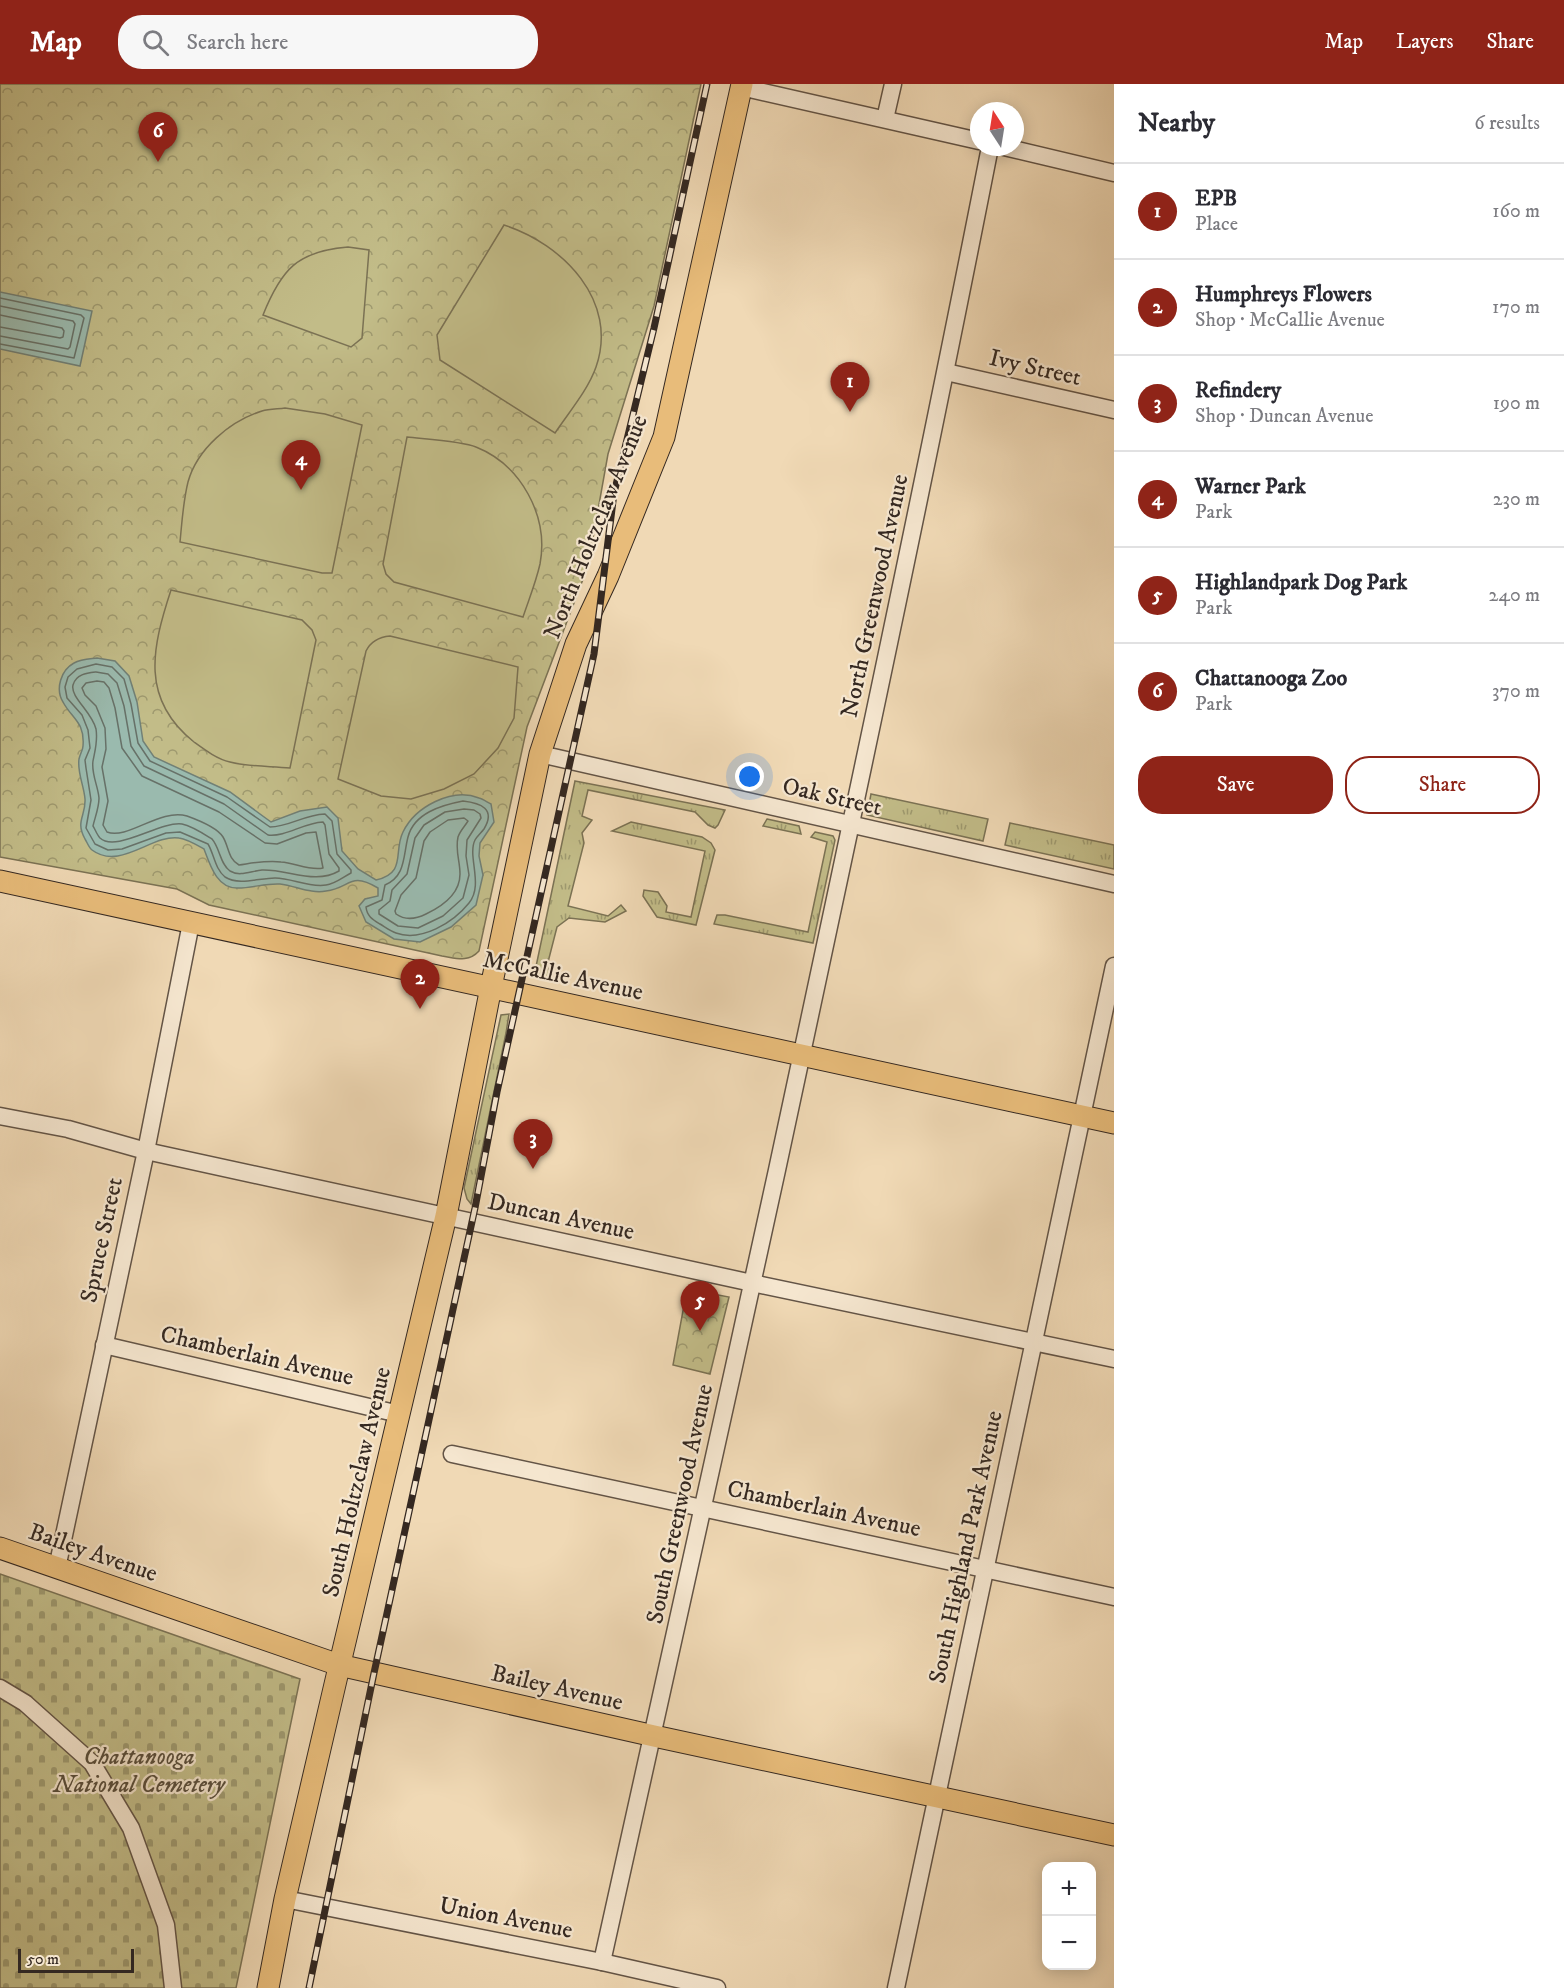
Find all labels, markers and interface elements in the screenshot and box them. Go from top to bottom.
search box [118,15,538,69]
text: Map [30,25,82,60]
icon: search [139,26,172,59]
text: Search here [187,29,288,56]
text: Map [1324,29,1363,55]
text: Layers [1396,29,1454,55]
text: Share [1487,29,1534,55]
north arrow [970,102,1024,156]
text: Nearby [1138,107,1215,140]
text: 6 results [1474,111,1540,136]
pin: 6 [138,112,178,162]
text: EPB [1195,185,1237,212]
text: 1 [1154,199,1161,224]
text: 160 m [1492,199,1540,224]
text: Place [1195,212,1238,237]
text: Humphreys Flowers [1195,281,1372,308]
text: 2 [1153,295,1162,320]
text: 170 m [1492,295,1540,320]
text: Shop · McCallie Avenue [1195,308,1385,333]
street label: Ivy Street [986,343,1084,393]
pin: 1 [830,362,870,412]
text: Refindery [1195,377,1281,404]
text: 3 [1154,391,1161,416]
text: 190 m [1493,391,1540,416]
text: Shop · Duncan Avenue [1195,404,1374,429]
street label: North Holtzclaw Avenue [537,411,655,643]
pin: 4 [282,440,320,490]
street label: North Greenwood Avenue [835,471,915,720]
text: Warner Park [1195,473,1306,500]
text: 4 [1152,487,1163,512]
text: 230 m [1493,487,1540,512]
text: Park [1195,500,1232,525]
text: Highlandpark Dog Park [1195,569,1407,596]
text: 5 [1153,583,1162,608]
text: 240 m [1489,583,1540,608]
text: Park [1195,596,1232,621]
text: Chattanooga Zoo [1195,665,1347,692]
text: 6 [1152,679,1163,704]
text: 370 m [1492,679,1540,704]
text: Park [1195,692,1232,717]
button: Save [1138,756,1333,814]
button: Share [1345,756,1540,814]
your location [735,762,764,791]
street label: Oak Street [779,771,885,823]
street label: McCallie Avenue [480,944,646,1008]
pin: 2 [400,960,440,1009]
pin: 3 [514,1120,552,1169]
street label: Spruce Street [74,1174,130,1305]
street label: Duncan Avenue [485,1187,637,1247]
pin: 5 [680,1282,720,1331]
street label: Chamberlain Avenue [158,1319,356,1393]
street label: South Holtzclaw Avenue [316,1364,398,1600]
street label: South Greenwood Avenue [640,1381,720,1627]
street label: South Highland Park Avenue [922,1408,1010,1686]
street label: Chamberlain Avenue [724,1474,924,1544]
street label: Bailey Avenue [25,1517,161,1589]
street label: Bailey Avenue [488,1658,626,1718]
park label: Chattanooga National Cemetery [51,1742,226,1800]
map controls [1042,1862,1096,1970]
button: + [1042,1862,1096,1916]
street label: Union Avenue [437,1890,575,1946]
button: − [1042,1916,1096,1970]
scale bar [18,1946,134,1974]
text: 50 m [27,1949,59,1969]

